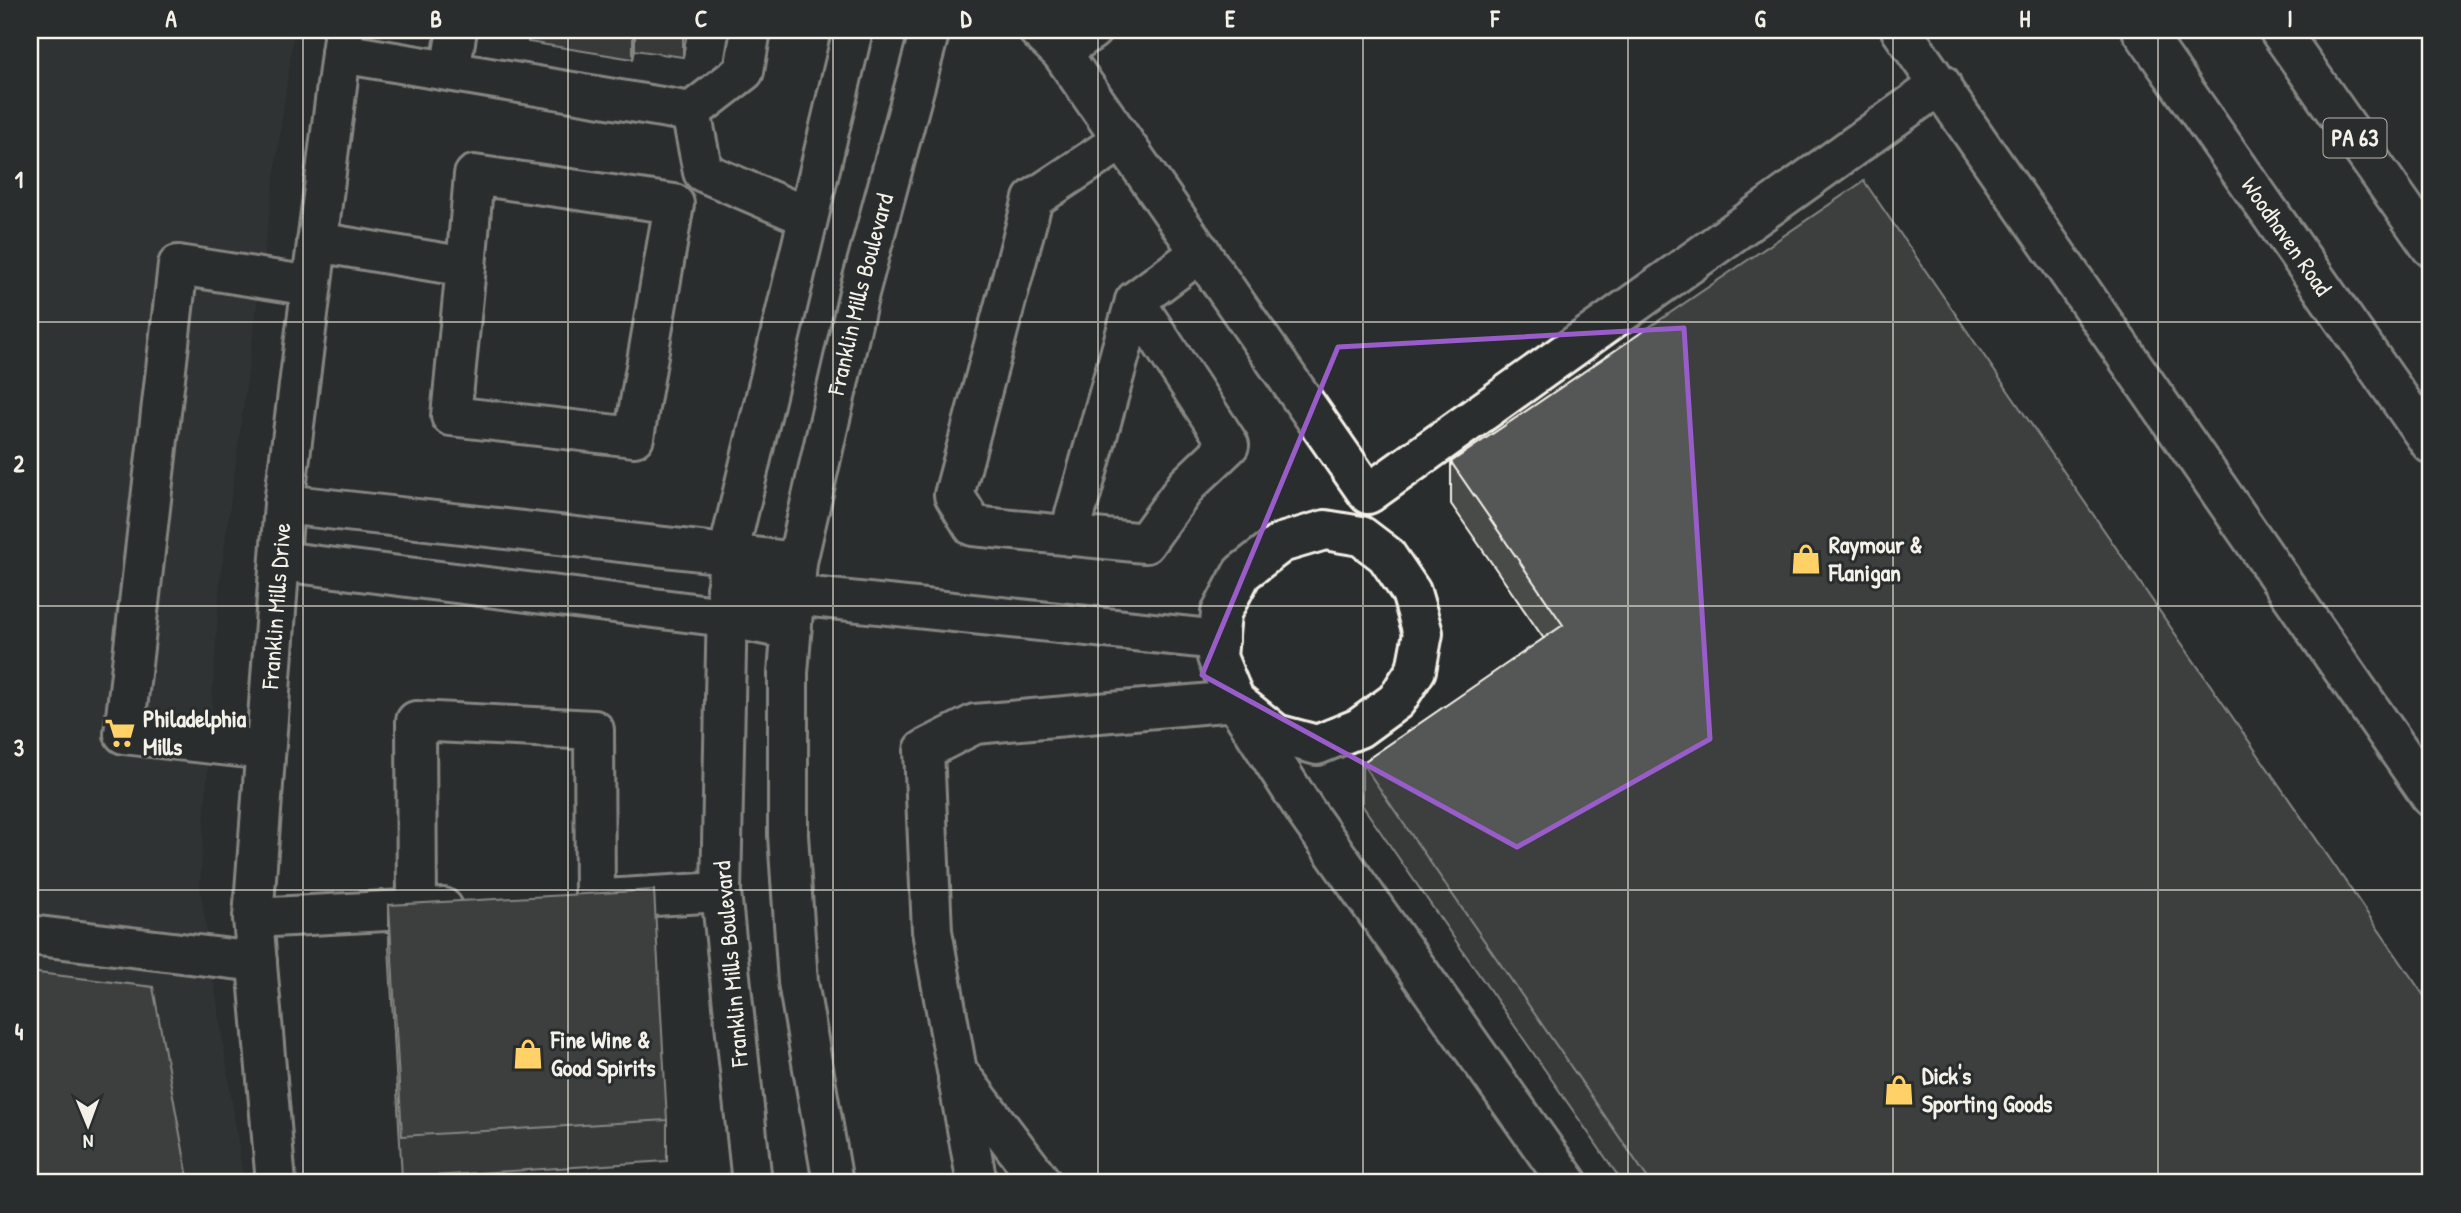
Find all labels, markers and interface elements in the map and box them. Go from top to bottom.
text: A [165,3,177,34]
text: B [430,3,442,34]
text: C [695,3,707,34]
text: D [961,3,973,34]
text: E [1225,3,1236,34]
text: F [1490,3,1501,34]
text: G [1754,3,1766,34]
text: H [2020,3,2031,34]
text: I [2287,3,2293,34]
road number: PA 63 [2324,119,2386,158]
text: 1 [15,164,23,195]
street label: Woodhaven Road [2234,170,2340,302]
street label: Franklin Mills Boulevard [819,190,900,399]
text: 2 [14,448,25,479]
street label: Franklin Mills Drive [253,521,298,691]
place label: Raymour & Flanigan [1828,528,1923,589]
shop icon: Raymour & Flanigan [1789,542,1823,576]
place label: Philadelphia Mills [143,702,247,762]
supermarket icon: Philadelphia Mills [103,716,137,750]
text: 3 [14,732,24,763]
street label: Franklin Mills Boulevard [705,860,755,1069]
text: 4 [15,1016,24,1047]
place label: Fine Wine & Good Spirits [550,1023,656,1084]
shop icon: Fine Wine & Good Spirits [511,1037,545,1071]
place label: Dick's Sporting Goods [1922,1059,2052,1120]
shop icon: Dick's Sporting Goods [1882,1073,1916,1107]
north arrow [52,1090,122,1160]
text: N [83,1129,94,1155]

